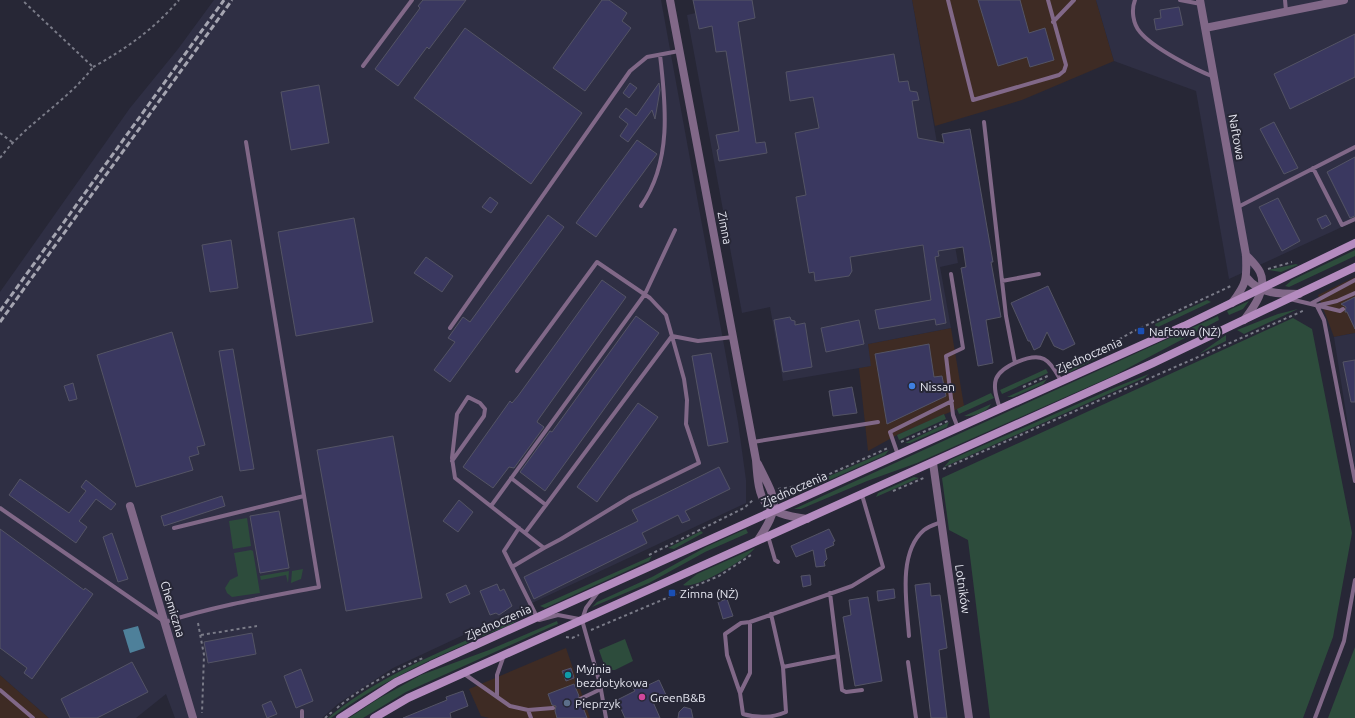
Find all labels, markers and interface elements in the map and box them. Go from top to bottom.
street label: Naftowa [1227,113,1247,161]
street label: Zimna [715,210,735,246]
place label: Naftowa (NŻ) [1149,325,1221,339]
marker: Naftowa (NŻ) [1136,326,1146,336]
street label: Zjednoczenia [1054,335,1124,375]
place label: Nissan [920,380,955,393]
marker: Nissan [907,381,917,391]
street label: Zjednoczenia [759,469,829,509]
street label: Lotników [953,563,973,615]
street label: Chemiczna [158,579,188,639]
place label: Zimna (NŻ) [680,587,739,601]
marker: Zimna (NŻ) [667,588,677,598]
street label: Zjednoczenia [463,602,533,642]
place label: Myjnia bezdotykowa [576,662,648,689]
marker: Myjnia bezdotykowa [563,670,573,680]
place label: GreenB&B [650,691,706,704]
marker: GreenB&B [637,692,647,702]
place label: Pieprzyk [575,697,621,710]
marker: Pieprzyk [562,698,572,708]

